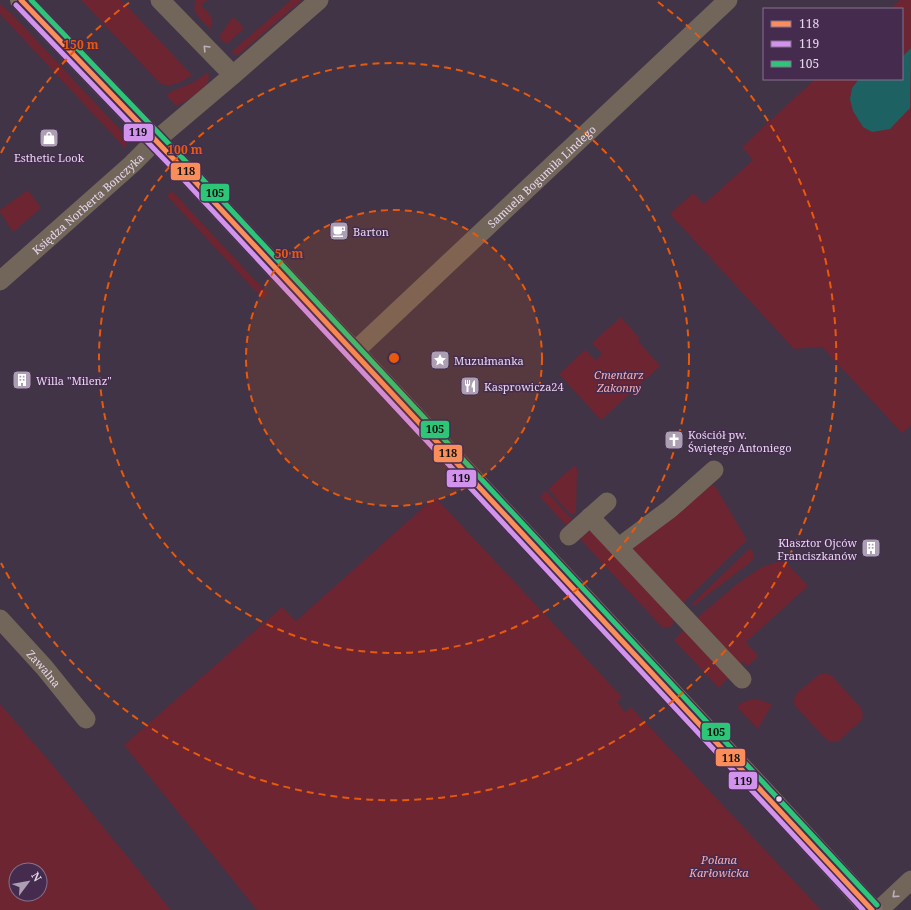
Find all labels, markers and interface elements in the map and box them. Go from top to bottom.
legend [763,8,903,80]
text: 118 [799,15,819,32]
text: 119 [799,35,819,52]
text: 150 m [63,36,99,53]
one-way arrow [203,45,211,53]
text: 105 [799,55,819,72]
street label: Samuela Bogumiła Lindego [484,121,599,230]
line badge: 119 [123,123,154,142]
text: 119 [129,124,147,139]
shop icon: Esthetic Look [38,127,60,149]
text: 100 m [167,141,203,158]
street label: Księdza Norberta Bonczyka [28,149,147,257]
place label: Esthetic Look [14,150,85,165]
line badge: 118 [170,162,201,181]
text: 118 [177,163,195,178]
line badge: 105 [200,183,230,202]
text: 105 [206,185,224,200]
cafe icon: Barton [328,220,350,242]
place label: Barton [353,224,389,239]
text: 50 m [275,245,303,262]
place icon: Muzułmanka [429,349,451,371]
centre of rings [387,351,401,365]
place label: Muzułmanka [454,353,524,368]
park label: Cmentarz Zakonny [594,367,644,395]
building icon: Willa "Milenz" [11,369,33,391]
place label: Willa "Milenz" [36,373,112,388]
restaurant icon: Kasprowicza24 [459,375,481,397]
place label: Kasprowicza24 [484,379,564,394]
line badge: 105 [420,420,450,439]
text: 105 [426,421,444,436]
place label: Kościół pw. Świętego Antoniego [688,427,791,455]
church icon: Kościół pw. Świętego Antoniego [663,429,685,451]
line badge: 118 [433,444,463,463]
text: 118 [439,445,457,460]
line badge: 119 [446,469,477,488]
text: 119 [452,470,470,485]
place label: Klasztor Ojców Franciszkanów [777,535,858,563]
building icon: Klasztor Ojców Franciszkanów [860,537,882,559]
street label: Zawalna [24,646,65,690]
line badge: 105 [701,722,731,741]
text: 105 [707,724,725,739]
line badge: 118 [715,748,746,767]
text: 118 [722,750,740,765]
line badge: 119 [728,771,758,790]
text: 119 [734,773,752,788]
unlabelled marker [774,794,784,804]
park label: Polana Karłowicka [688,852,749,880]
north arrow [8,862,48,902]
text: N [28,869,46,884]
one-way arrow [892,890,900,898]

